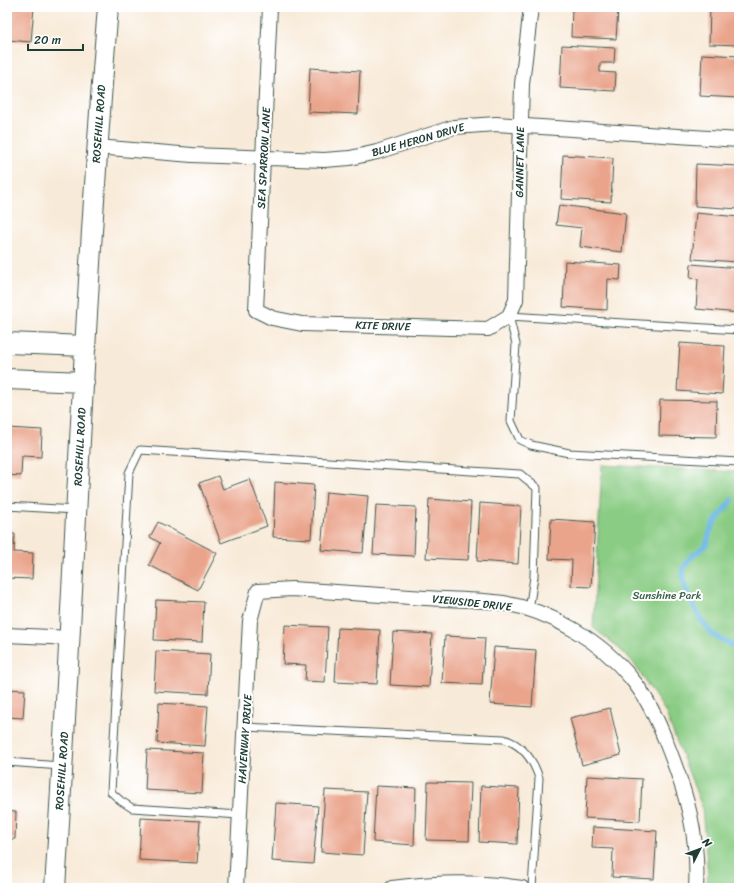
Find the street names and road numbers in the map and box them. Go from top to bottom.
street label: ROSEHILL ROAD [87,84,111,164]
street label: SEA SPARROW LANE [252,106,276,209]
street label: BLUE HERON DRIVE [369,117,468,162]
street label: GANNET LANE [510,126,530,198]
street label: KITE DRIVE [355,316,412,336]
street label: ROSEHILL ROAD [68,407,92,487]
street label: VIEWSIDE DRIVE [431,589,513,617]
street label: HAVENWAY DRIVE [232,693,258,784]
street label: ROSEHILL ROAD [50,731,74,811]

